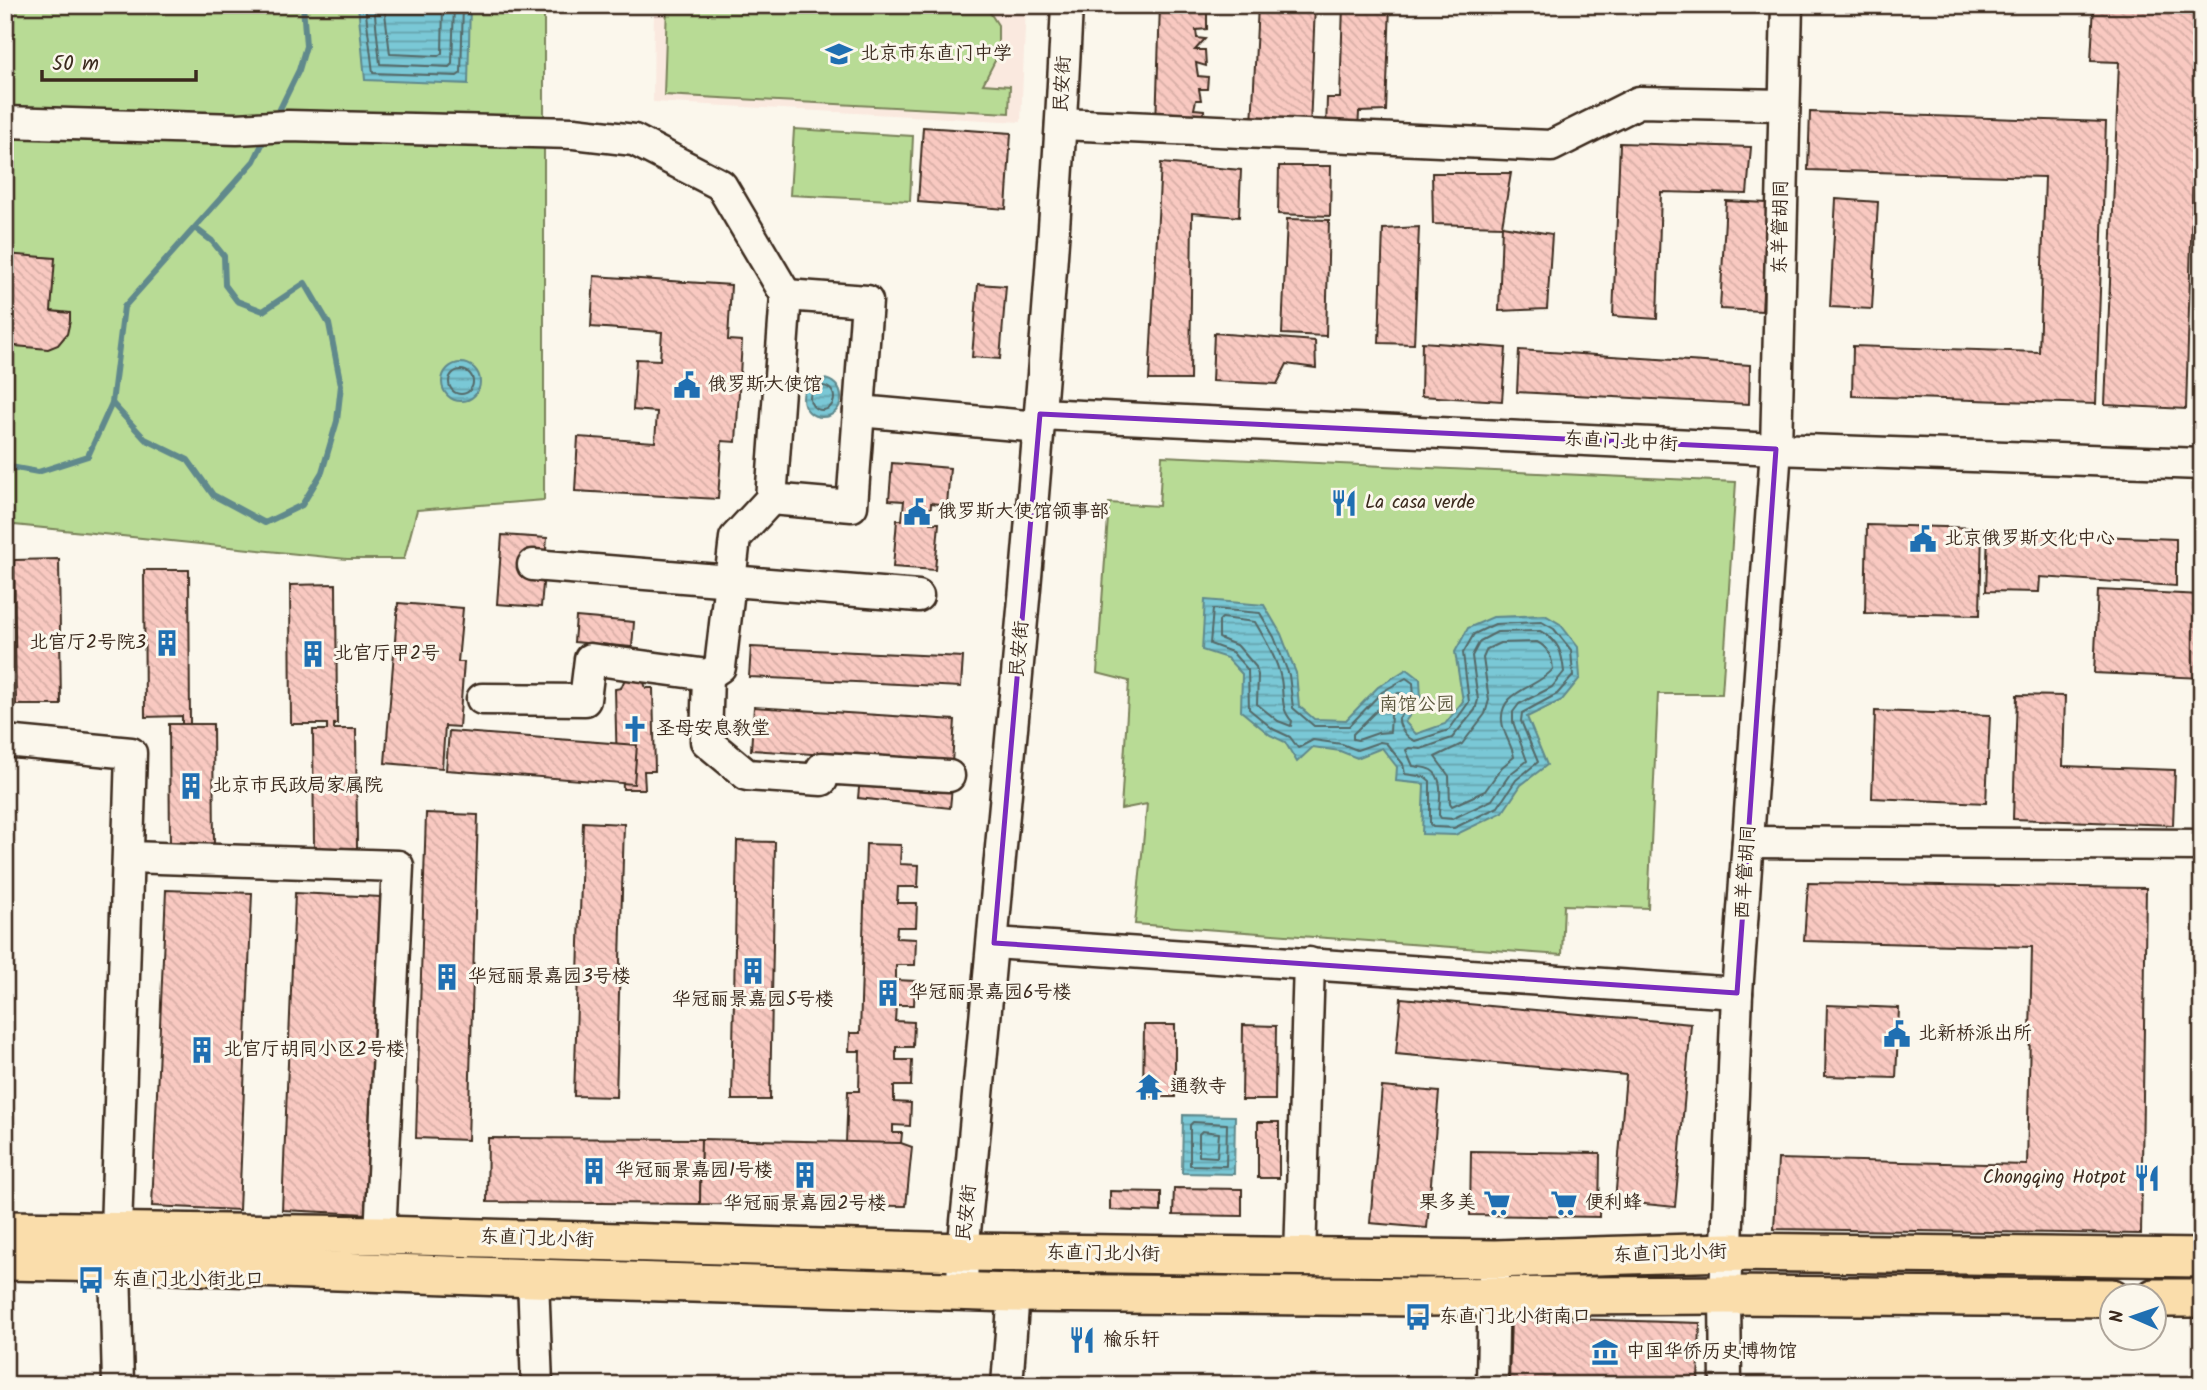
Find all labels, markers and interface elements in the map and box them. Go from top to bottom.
scale bar [42,38,196,82]
school or university icon: 北京市东直门中学 [824,39,854,69]
place label: 北京市东直门中学 [860,39,1012,69]
text: 50 m [52,48,99,81]
street label: 民安街 [1047,55,1079,113]
street label: 东羊管胡同 [1765,179,1797,275]
public building icon: 俄罗斯大使馆 [672,370,702,400]
place label: 俄罗斯大使馆 [708,370,822,400]
street label: 东直门北中街 [1563,424,1679,460]
restaurant icon: La casa verde [1329,488,1359,518]
place label: La casa verde [1365,488,1475,518]
public building icon: 俄罗斯大使馆领事部 [902,497,932,527]
place label: 俄罗斯大使馆领事部 [938,497,1109,527]
public building icon: 北京俄罗斯文化中心 [1908,524,1938,554]
place label: 北京俄罗斯文化中心 [1944,524,2115,554]
street label: 民安街 [1003,619,1037,679]
place label: 北官厅2号院3 [29,628,146,658]
building icon: 北官厅2号院3 [152,628,182,658]
building icon: 北官厅甲2号 [298,639,328,669]
place label: 北官厅甲2号 [334,639,440,669]
park label: 南馆公园 [1379,690,1455,720]
church icon: 圣母安息教堂 [620,714,650,744]
place label: 圣母安息教堂 [656,714,770,744]
building icon: 北京市民政局家属院 [176,771,206,801]
place label: 北京市民政局家属院 [212,771,383,801]
street label: 西羊管胡同 [1728,824,1764,920]
building icon: 华冠丽景嘉园5号楼 [738,956,768,986]
building icon: 华冠丽景嘉园3号楼 [432,962,462,992]
place label: 华冠丽景嘉园3号楼 [468,962,631,992]
building icon: 华冠丽景嘉园6号楼 [873,978,903,1008]
place label: 华冠丽景嘉园6号楼 [909,978,1072,1008]
place label: 华冠丽景嘉园5号楼 [672,985,834,1015]
public building icon: 北新桥派出所 [1882,1019,1912,1049]
place label: 北新桥派出所 [1918,1019,2032,1049]
building icon: 北官厅胡同小区2号楼 [187,1035,217,1065]
place label: 北官厅胡同小区2号楼 [223,1035,405,1065]
temple icon: 通教寺 [1134,1072,1164,1102]
place label: 通教寺 [1170,1072,1227,1102]
building icon: 华冠丽景嘉园1号楼 [579,1156,609,1186]
place label: 华冠丽景嘉园1号楼 [615,1156,773,1186]
building icon: 华冠丽景嘉园2号楼 [790,1160,820,1190]
place label: Chongqing Hotpot [1983,1163,2127,1193]
restaurant icon: Chongqing Hotpot [2132,1163,2162,1193]
street label: 民安街 [949,1183,985,1243]
place label: 果多美 [1419,1188,1476,1218]
supermarket icon: 果多美 [1482,1188,1512,1218]
supermarket icon: 便利蜂 [1549,1188,1579,1218]
place label: 便利蜂 [1585,1188,1642,1218]
place label: 华冠丽景嘉园2号楼 [723,1189,887,1219]
street label: 东直门北小街 [480,1222,594,1256]
street label: 东直门北小街 [1613,1237,1727,1271]
street label: 东直门北小街 [1046,1238,1160,1270]
bus stop icon: 东直门北小街北口 [76,1265,106,1295]
place label: 东直门北小街北口 [112,1265,264,1295]
north arrow [2098,1282,2168,1352]
bus stop icon: 东直门北小街南口 [1403,1302,1433,1332]
place label: 东直门北小街南口 [1439,1302,1591,1332]
text: N [2103,1310,2133,1323]
restaurant icon: 榆乐轩 [1067,1325,1097,1355]
place label: 榆乐轩 [1103,1325,1160,1355]
museum icon: 中国华侨历史博物馆 [1590,1337,1620,1367]
place label: 中国华侨历史博物馆 [1626,1337,1797,1367]

